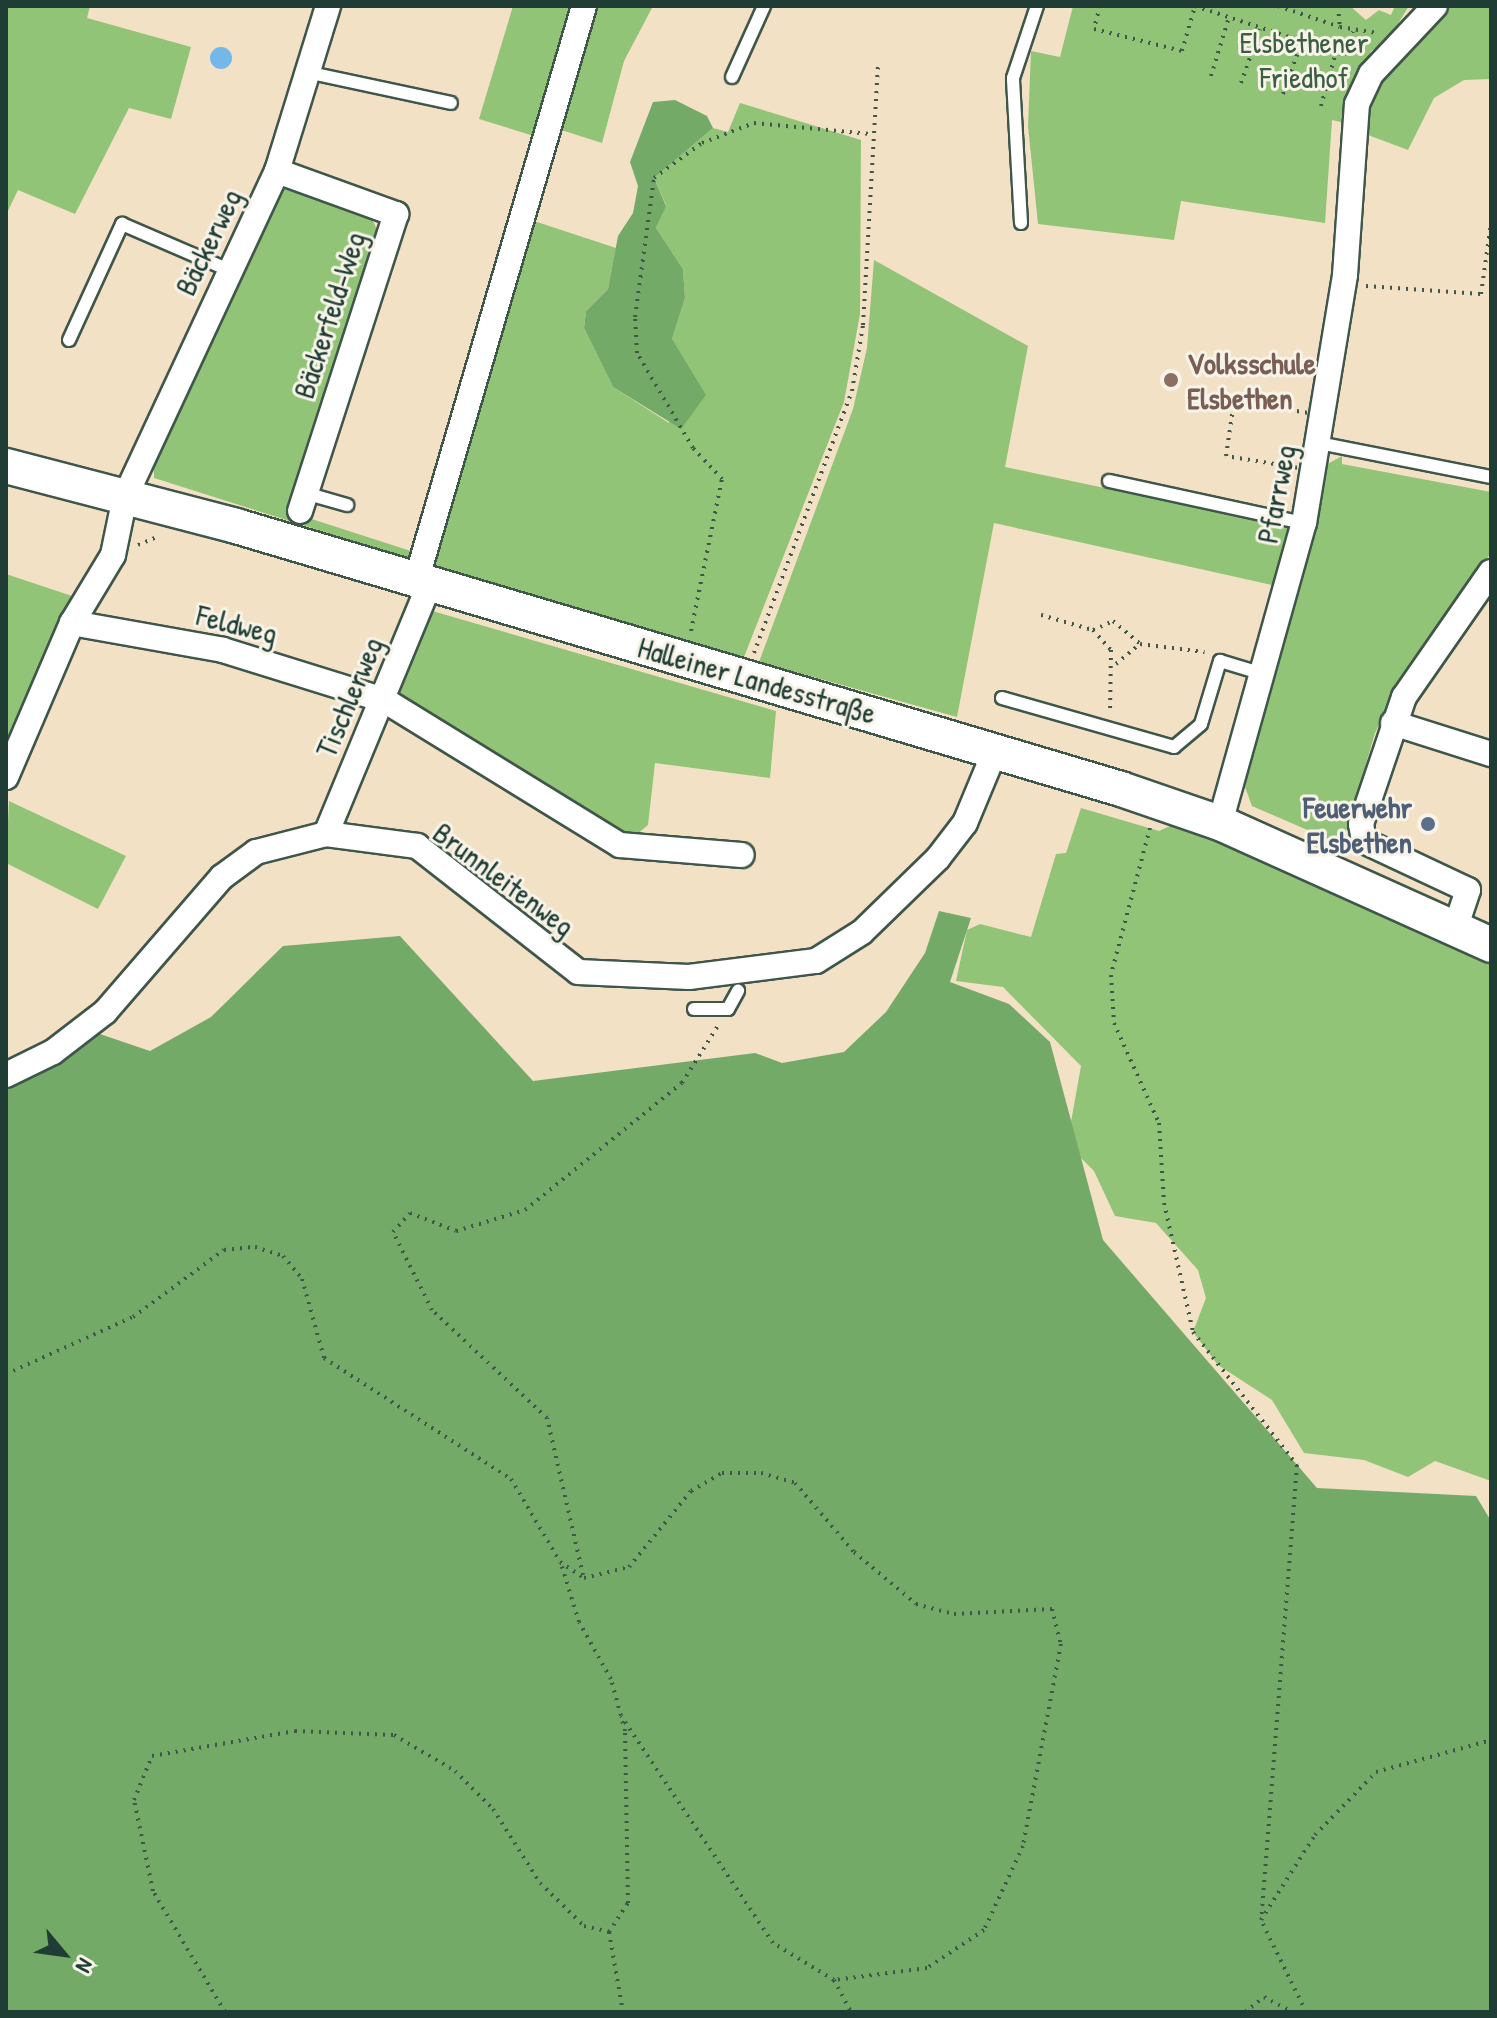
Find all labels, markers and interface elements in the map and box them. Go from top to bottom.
park label: Elsbethener Friedhof [1240,24,1368,94]
street label: Bäckerweg [167,183,249,301]
street label: Bäckerfeld-Weg [285,227,373,403]
place label: Volksschule Elsbethen [1187,345,1316,416]
marker: Volksschule Elsbethen [1162,371,1180,389]
street label: Pfarrweg [1249,442,1303,546]
street label: Feldweg [193,597,281,651]
street label: Halleiner Landesstraße [634,629,880,731]
street label: Tischlerweg [308,631,390,763]
place label: Feuerwehr Elsbethen [1303,789,1412,860]
street label: Brunnleitenweg [426,814,582,944]
marker: Feuerwehr Elsbethen [1419,815,1437,833]
north arrow [24,1914,104,1994]
text: N [69,1953,101,1978]

